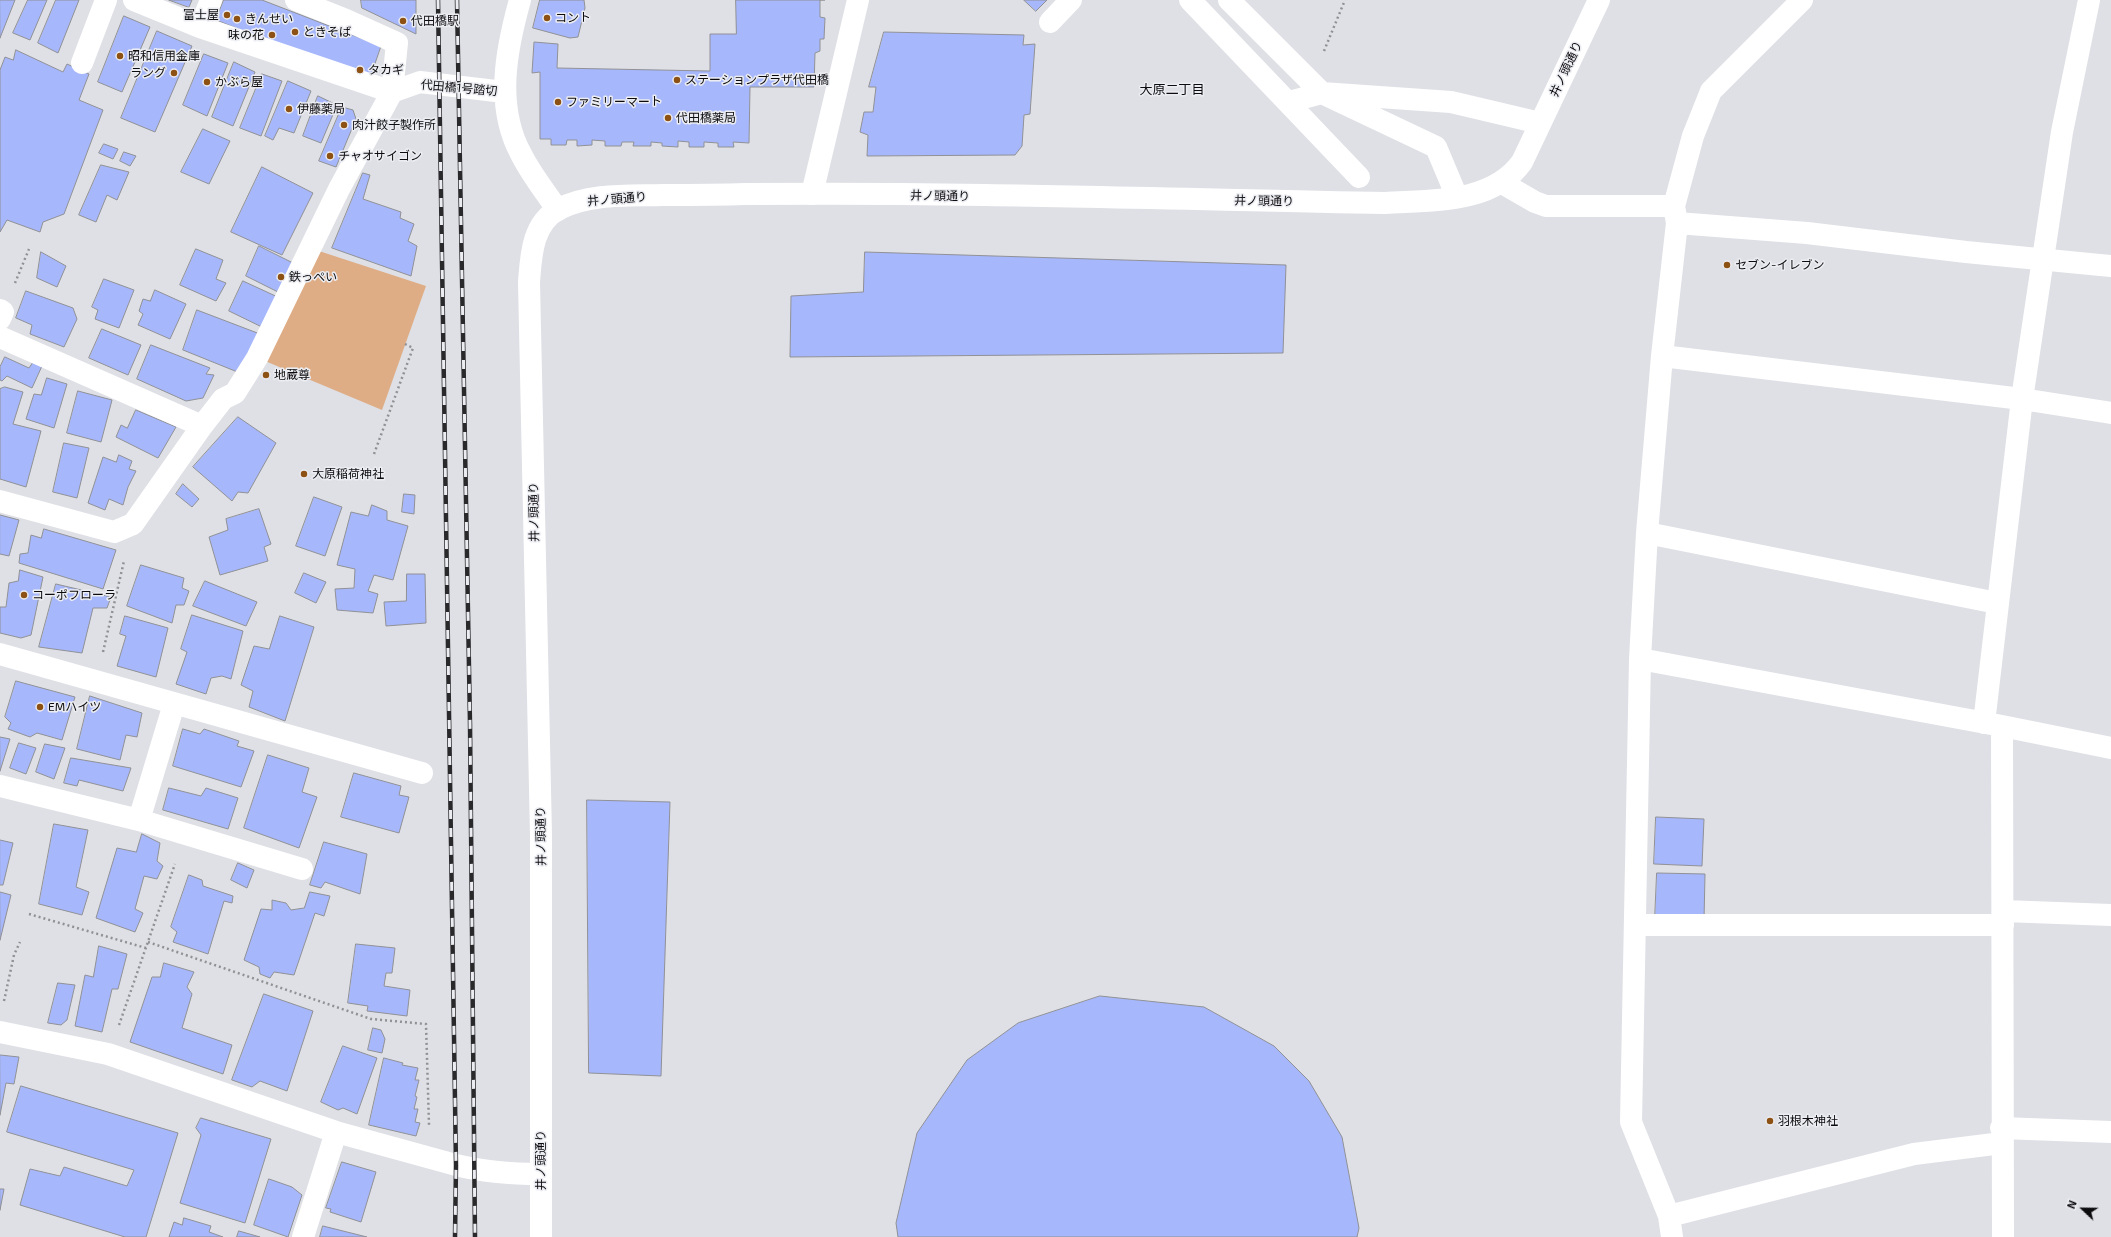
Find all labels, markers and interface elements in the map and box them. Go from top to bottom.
place label: 富士屋 [183,8,219,22]
marker: 富士屋 [222,10,232,20]
place label: コント [555,11,591,25]
place label: きんせい [245,12,293,26]
marker: コント [542,13,552,23]
marker: きんせい [232,14,242,24]
place label: 代田橋駅 [411,14,459,28]
marker: 代田橋駅 [398,16,408,26]
place label: ときそば [303,25,351,39]
marker: ときそば [290,27,300,37]
place label: 味の花 [228,28,264,42]
marker: 味の花 [267,30,277,40]
street label: 井ノ頭通り [1547,39,1585,99]
place label: 昭和信用金庫 [128,49,200,63]
marker: 昭和信用金庫 [115,51,125,61]
place label: タカギ [368,63,404,77]
marker: タカギ [355,65,365,75]
place label: ラング [130,66,166,80]
marker: ラング [169,68,179,78]
place label: ステーションプラザ代田橋 [685,73,829,87]
place label: かぶら屋 [215,75,263,89]
marker: ステーションプラザ代田橋 [672,75,682,85]
marker: かぶら屋 [202,77,212,87]
street label: 代田橋1号踏切 [420,77,498,99]
district label: 大原二丁目 [1140,82,1204,98]
place label: ファミリーマート [566,95,662,109]
marker: ファミリーマート [553,97,563,107]
place label: 伊藤薬局 [297,102,345,116]
marker: 伊藤薬局 [284,104,294,114]
place label: 代田橋薬局 [676,111,736,125]
marker: 代田橋薬局 [663,113,673,123]
place label: 肉汁餃子製作所 [352,118,436,132]
marker: 肉汁餃子製作所 [339,120,349,130]
place label: チャオサイゴン [338,149,422,163]
marker: チャオサイゴン [325,151,335,161]
street label: 井ノ頭通り [910,188,970,204]
street label: 井ノ頭通り [586,189,648,209]
street label: 井ノ頭通り [1234,193,1294,209]
place label: セブン-イレブン [1735,258,1824,272]
marker: セブン-イレブン [1722,260,1732,270]
place label: 鉄っぺい [289,270,337,284]
marker: 鉄っぺい [276,272,286,282]
place label: 地蔵尊 [274,368,310,382]
marker: 地蔵尊 [261,370,271,380]
place label: 大原稲荷神社 [312,467,384,481]
marker: 大原稲荷神社 [299,469,309,479]
street label: 井ノ頭通り [526,482,542,542]
place label: コーポフローラ [32,588,116,602]
marker: コーポフローラ [19,590,29,600]
place label: EMハイツ [48,700,101,714]
marker: EMハイツ [35,702,45,712]
street label: 井ノ頭通り [533,806,549,866]
place label: 羽根木神社 [1778,1114,1838,1128]
marker: 羽根木神社 [1765,1116,1775,1126]
street label: 井ノ頭通り [534,1130,548,1190]
north arrow [2063,1189,2103,1229]
text: N [2064,1198,2079,1210]

